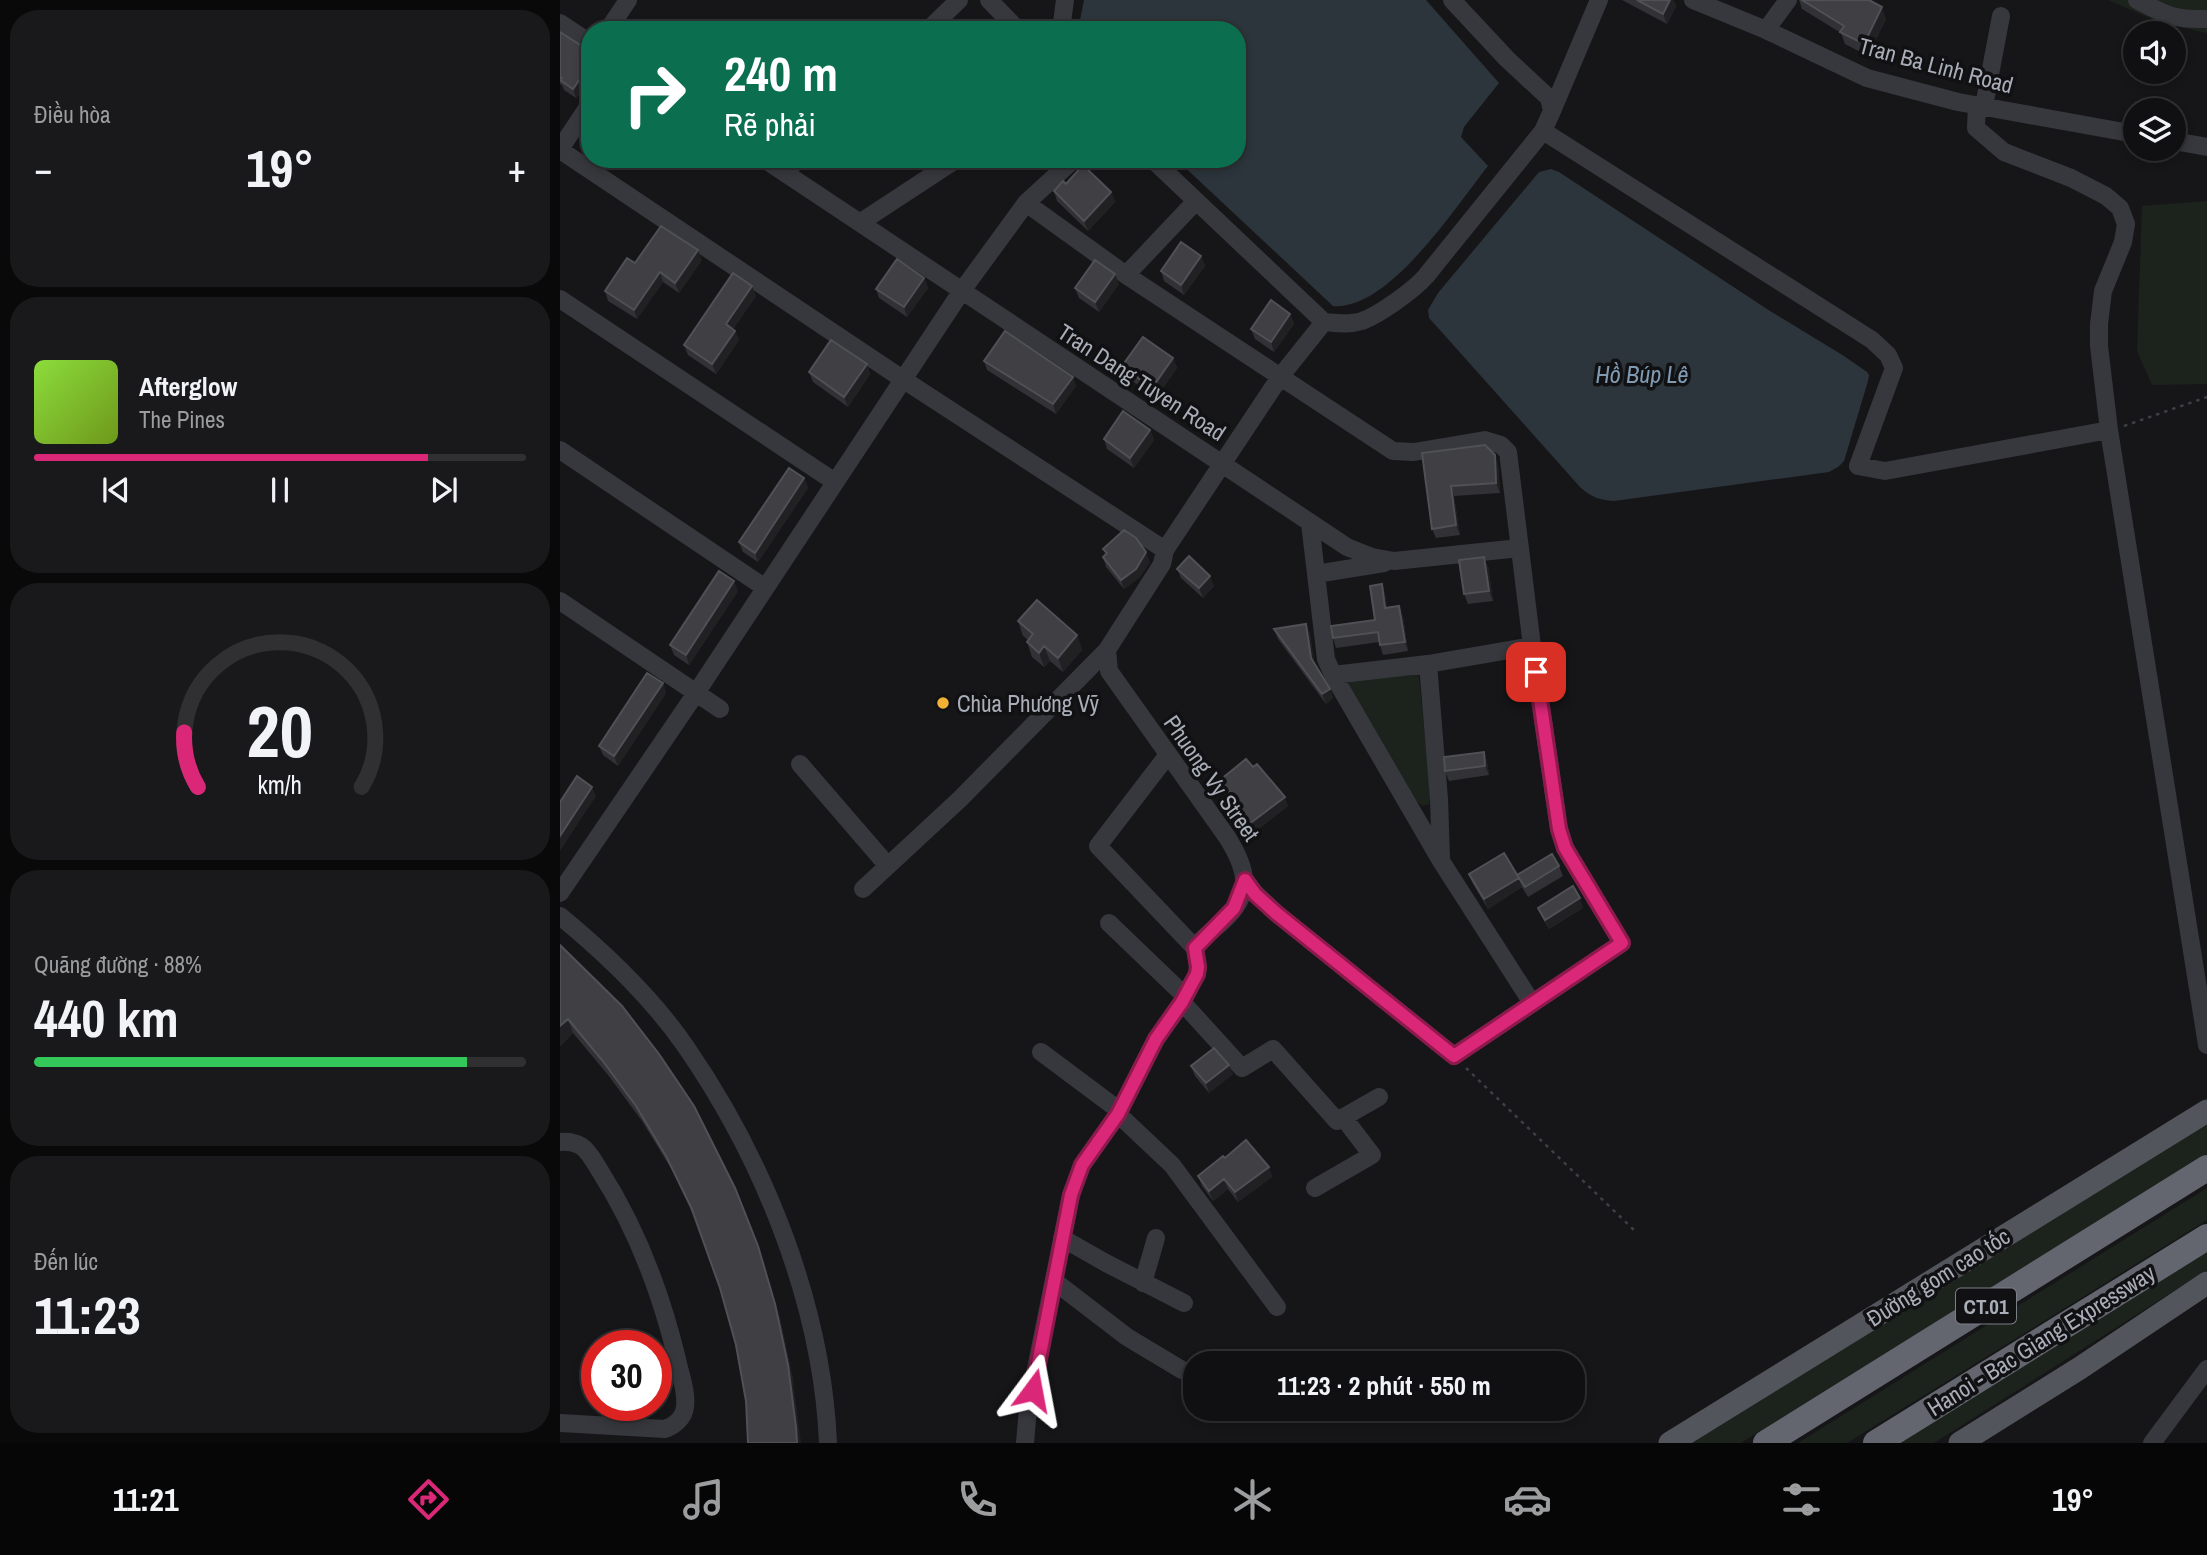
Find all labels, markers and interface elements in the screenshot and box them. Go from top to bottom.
map controls [2123,21,2186,161]
button: sound [2123,21,2186,84]
street label: Tran Ba Linh Road [1855,29,2017,101]
text: 240 m [724,40,838,106]
icon: right [609,49,700,140]
button: layers [2123,98,2186,161]
text: Điều hòa [34,99,111,130]
text: Rẽ phải [724,103,816,146]
text: 19° [246,133,314,203]
text: − [34,143,52,194]
text: + [508,143,526,194]
street label: Tran Dang Tuyen Road [1052,316,1232,448]
water label: Hồ Búp Lê [1596,358,1689,390]
text: Afterglow [139,369,237,404]
text: The Pines [139,404,225,435]
icon: previous [97,471,135,509]
icon: pause [261,471,299,509]
icon: next [425,471,463,509]
pin [1506,642,1566,702]
icon: arrive [1517,653,1555,691]
text: 20 [247,683,313,781]
place label: Chùa Phương Vỹ [957,688,1099,719]
marker: Chùa Phương Vỹ [935,695,951,711]
street label: Phuong Vy Street [1157,709,1267,847]
text: km/h [258,768,302,802]
text: Quãng đường · 88% [34,949,202,980]
text: 440 km [34,983,179,1053]
street label: Đường gom cao tốc [1860,1221,2016,1333]
text: Đến lúc [34,1246,98,1277]
street label: Hanoi - Bac Giang Expressway [1921,1257,2161,1423]
text: 11:23 [34,1280,141,1350]
road number: CT.01 [1956,1288,2016,1324]
speed limit sign: 30 [581,1330,672,1421]
position arrow [996,1353,1070,1427]
text: 11:23 · 2 phút · 550 m [1277,1368,1491,1403]
icon: directions [404,1475,453,1524]
icon: music [679,1475,728,1524]
icon: phone [953,1475,1002,1524]
icon: climate [1228,1475,1277,1524]
icon: car [1503,1475,1552,1524]
icon: filters [1777,1475,1826,1524]
text: 11:21 [113,1478,179,1521]
text: 19° [2052,1478,2094,1521]

